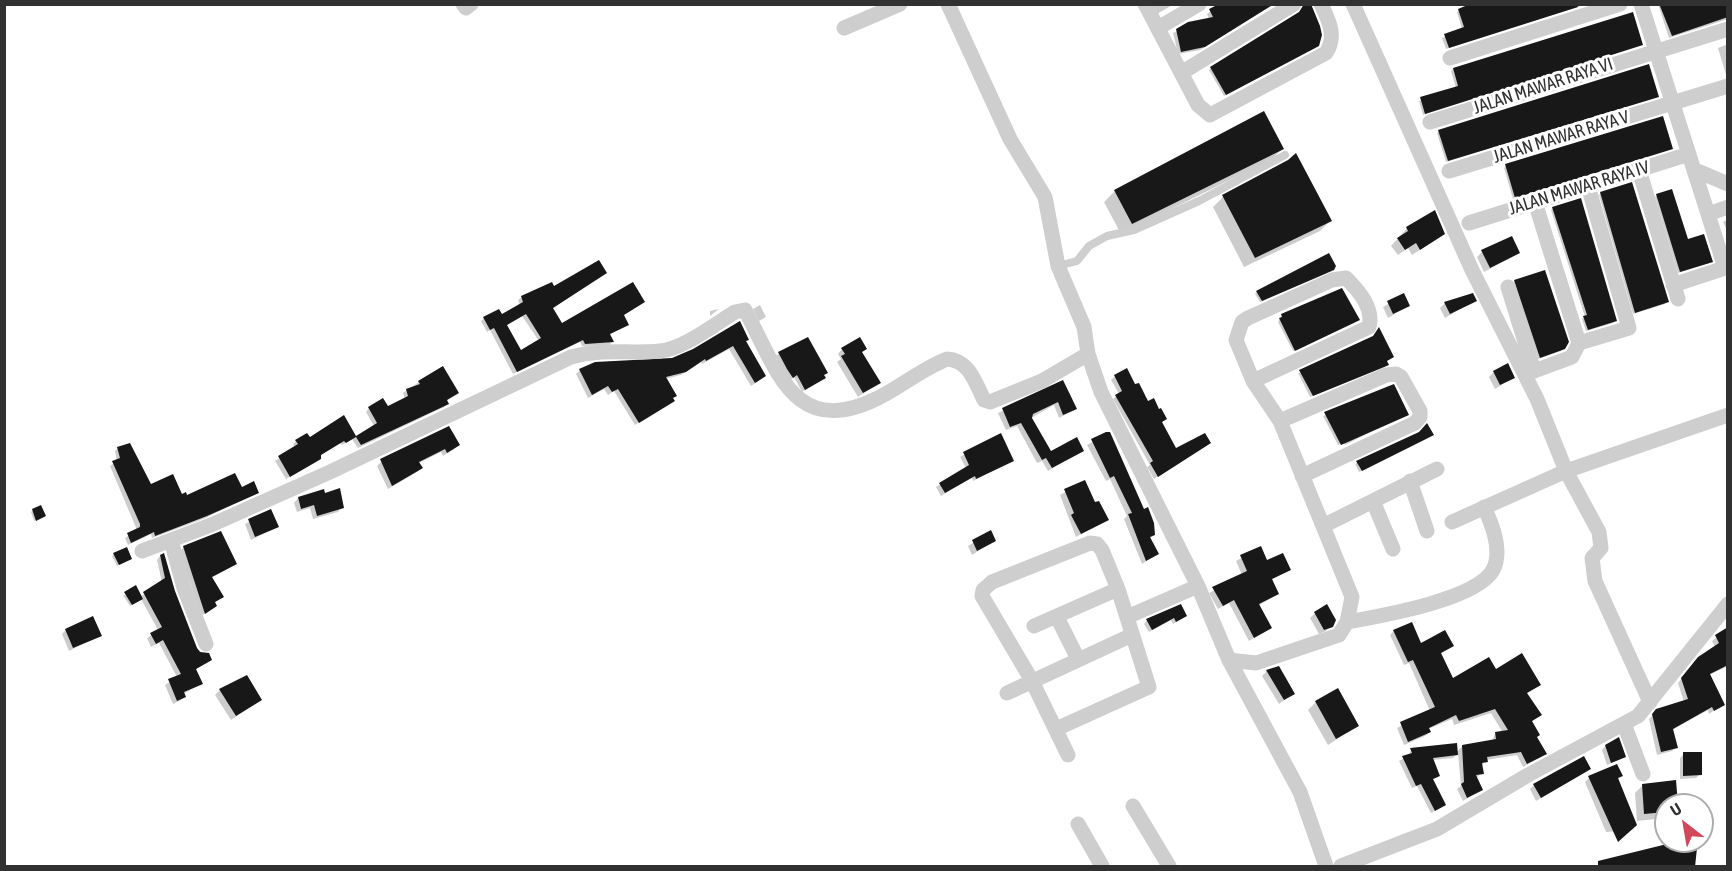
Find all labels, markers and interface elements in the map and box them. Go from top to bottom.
street label: JALAN MAWAR RAYA VI [1470,53,1616,119]
street label: JALAN MAWAR RAYA V [1490,106,1632,168]
street label: JALAN MAWAR RAYA IV [1506,156,1652,220]
north arrow [1654,793,1714,853]
text: U [1667,799,1684,819]

